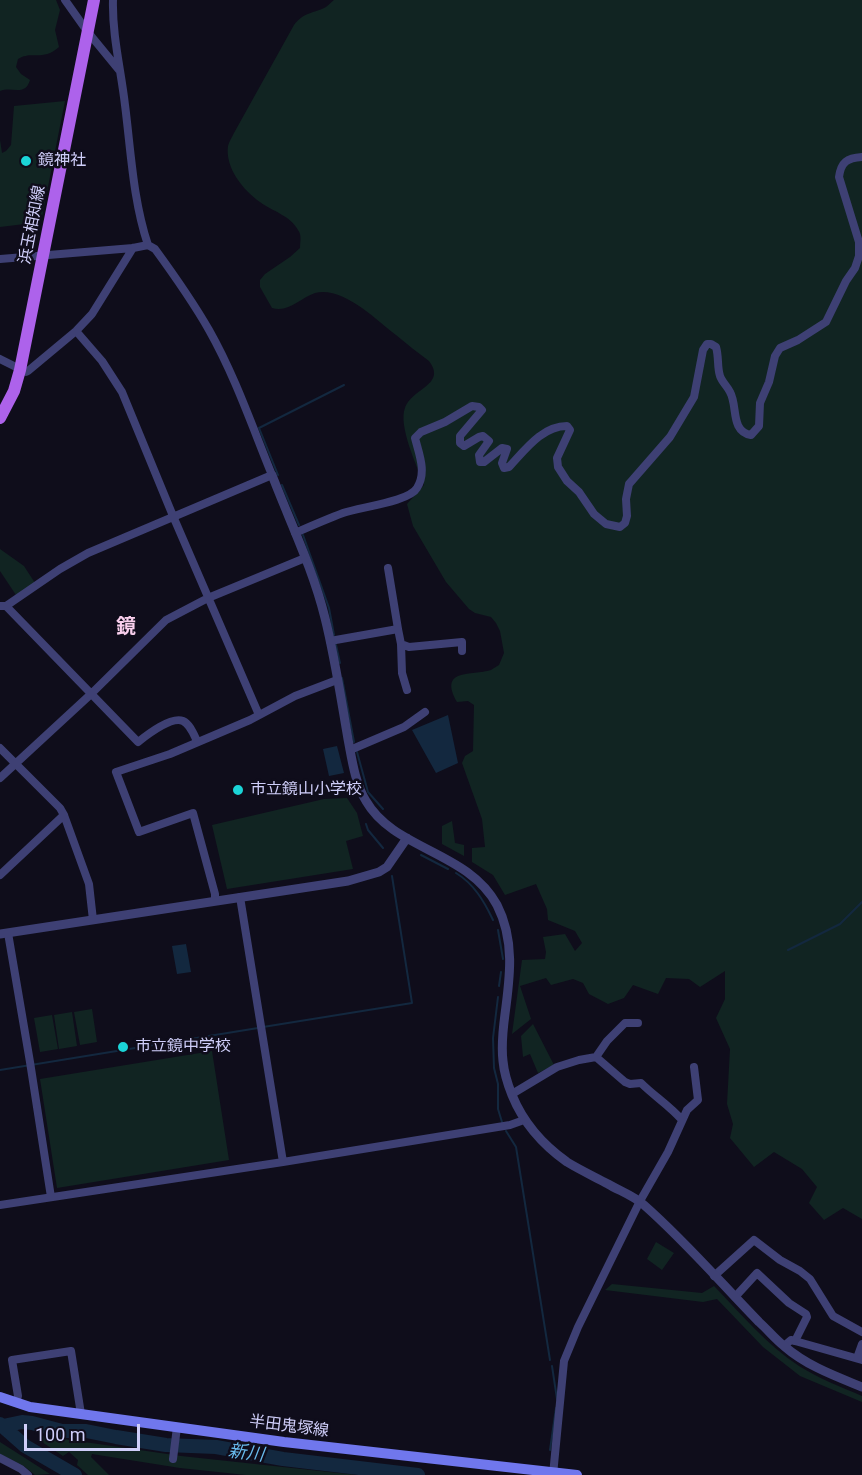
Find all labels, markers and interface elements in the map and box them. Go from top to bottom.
place label: 鏡神社 [38,151,86,171]
marker: 鏡神社 [19,154,33,168]
street label: 浜玉相知線 [16,184,50,266]
district label: 鏡 [116,616,136,640]
place label: 市立鏡山小学校 [250,780,362,800]
marker: 市立鏡山小学校 [231,783,245,797]
place label: 市立鏡中学校 [135,1037,231,1057]
marker: 市立鏡中学校 [116,1040,130,1054]
scale bar [27,1412,142,1450]
street label: 半田鬼塚線 [248,1413,330,1441]
text: 100 m [35,1424,86,1445]
water label: 新川 [227,1441,265,1467]

